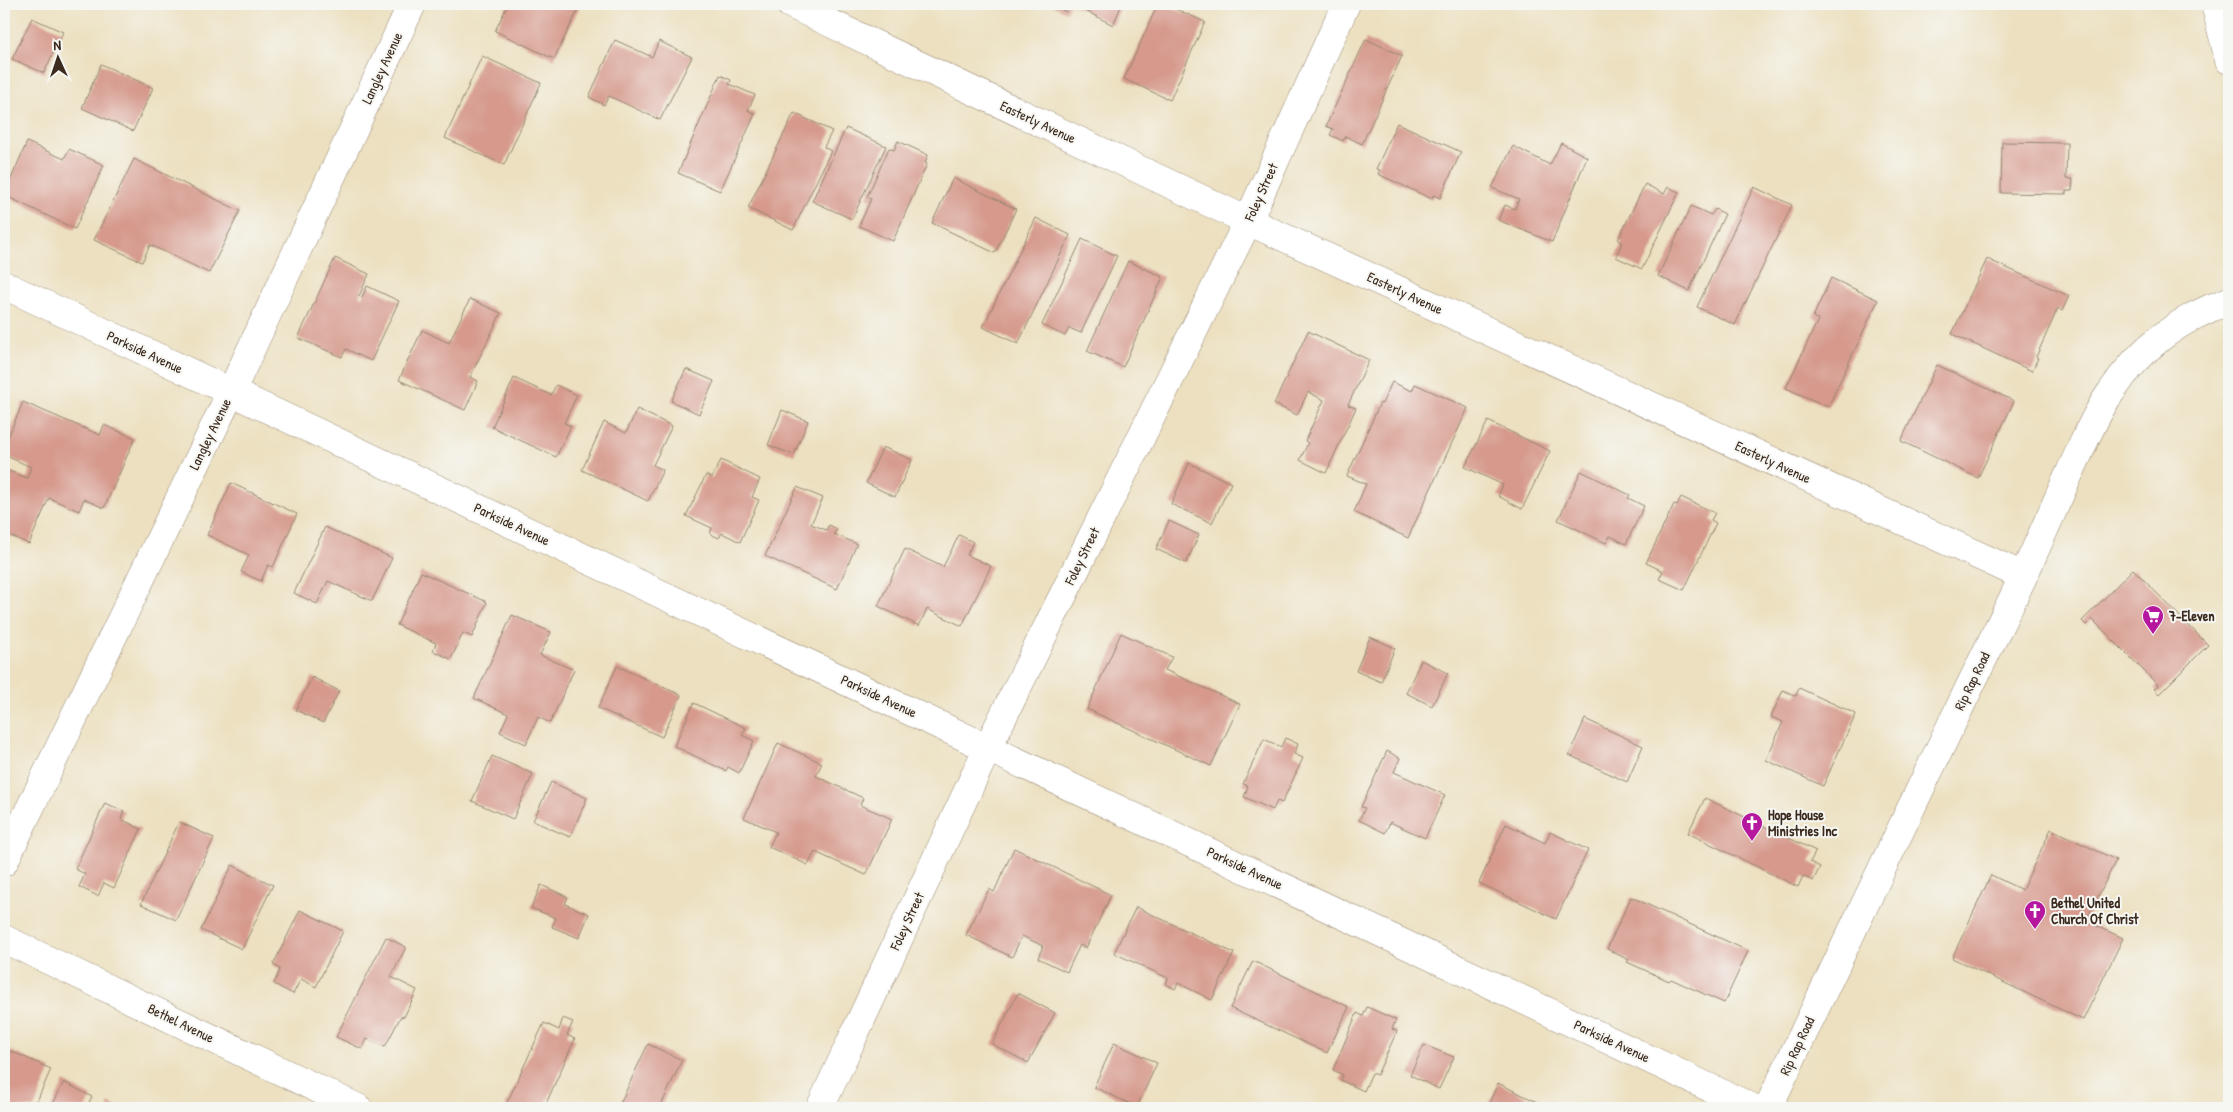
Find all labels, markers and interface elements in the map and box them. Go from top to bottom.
street label: Langley Avenue [357,28,408,107]
north arrow [32,32,82,82]
text: N [53,35,62,54]
street label: Easterly Avenue [997,96,1079,148]
street label: Foley Street [1239,159,1283,225]
street label: Easterly Avenue [1364,267,1446,319]
street label: Parkside Avenue [104,326,187,378]
street label: Langley Avenue [184,395,236,473]
street label: Easterly Avenue [1732,436,1814,488]
street label: Parkside Avenue [471,498,554,550]
street label: Foley Street [1059,524,1105,589]
supermarket icon: 7-Eleven [2141,604,2165,635]
place label: 7-Eleven [2168,606,2215,625]
street label: Rip Rap Road [1949,648,1995,714]
street label: Parkside Avenue [838,670,921,722]
place label: Hope House Ministries Inc [1768,805,1837,840]
church icon: Hope House Ministries Inc [1740,811,1764,842]
street label: Parkside Avenue [1204,842,1287,894]
street label: Foley Street [884,889,929,954]
place label: Bethel United Church Of Christ [2051,893,2140,928]
church icon: Bethel United Church Of Christ [2023,899,2047,930]
street label: Bethel Avenue [145,998,218,1047]
street label: Rip Rap Road [1775,1013,1820,1079]
street label: Parkside Avenue [1571,1015,1654,1067]

